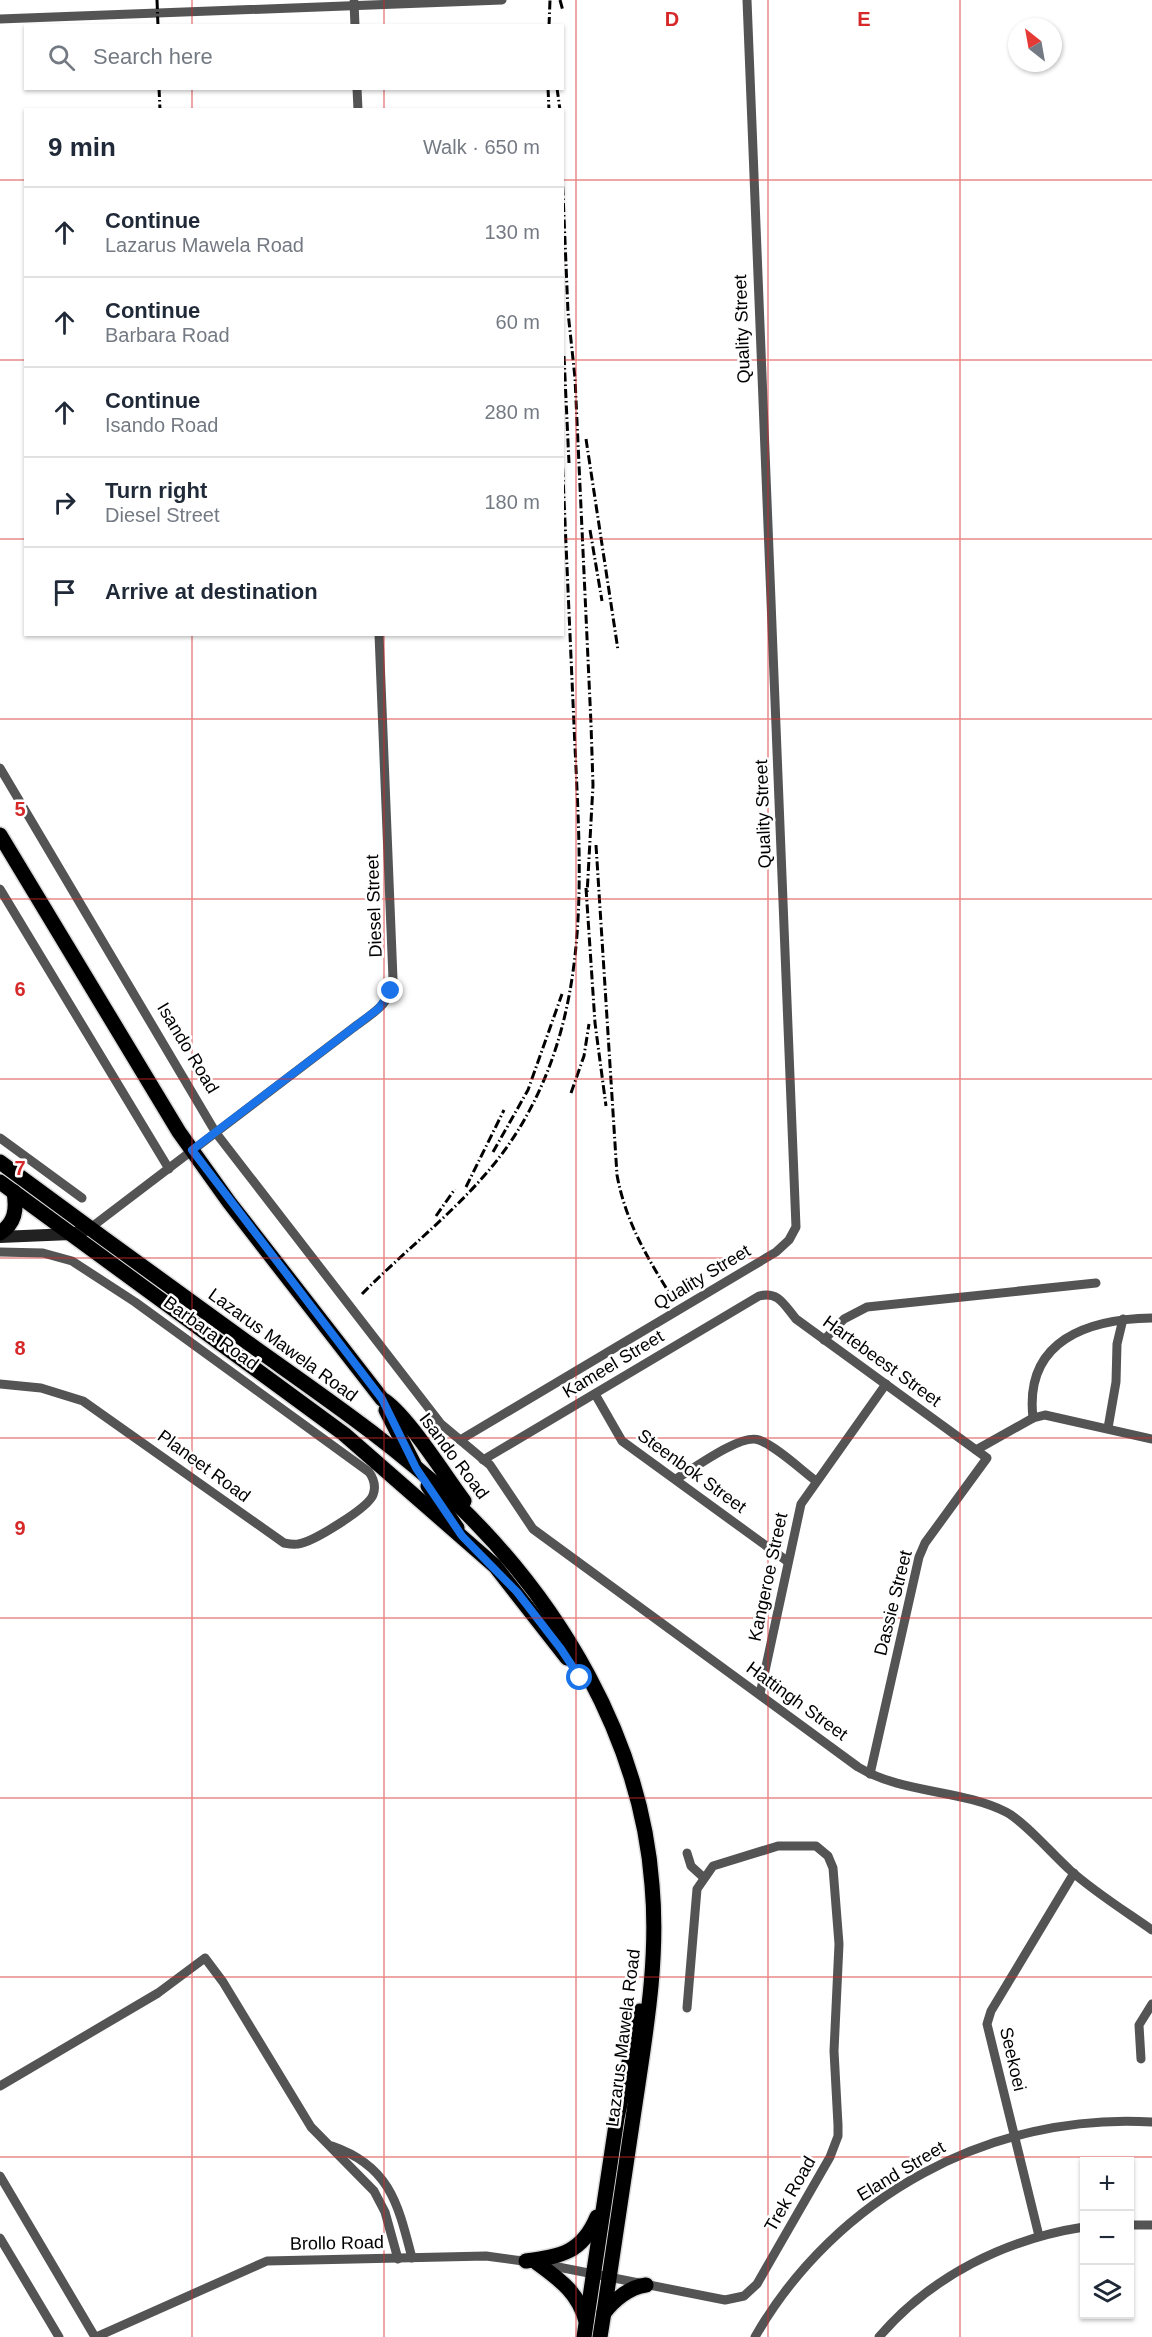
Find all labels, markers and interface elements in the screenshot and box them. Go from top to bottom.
text: D [665,8,679,30]
text: E [857,8,871,30]
north arrow [1008,18,1062,72]
search box [24,24,564,90]
icon: search [45,41,78,74]
text: Search here [93,44,213,69]
text: 9 min [48,132,116,162]
text: Walk · 650 m [423,136,540,158]
text: Continue [105,208,200,233]
icon: ahead [48,216,81,249]
text: 130 m [484,221,540,243]
text: Lazarus Mawela Road [105,234,304,256]
street label: Quality Street [730,274,754,384]
text: Continue [105,298,200,323]
icon: ahead [48,306,81,339]
text: 60 m [496,311,540,333]
text: Barbara Road [105,324,230,346]
text: Continue [105,388,200,413]
icon: ahead [48,396,81,429]
text: 280 m [484,401,540,423]
text: Isando Road [105,414,218,436]
text: Turn right [105,478,207,503]
icon: right [48,486,81,519]
text: 180 m [484,491,540,513]
text: Diesel Street [105,504,220,526]
icon: arrive [48,576,81,609]
text: Arrive at destination [105,579,318,604]
street label: Quality Street [751,759,775,869]
text: 5 [14,798,26,820]
street label: Diesel Street [362,854,386,958]
route end [377,977,403,1003]
text: 6 [14,978,26,1000]
street label: Isando Road [153,999,223,1097]
text: 7 [14,1157,26,1179]
street label: Quality Street [650,1240,754,1314]
street label: Lazarus Mawela Road [205,1284,361,1406]
street label: Barbara Road [160,1292,262,1374]
street label: Hartebeest Street [819,1311,945,1411]
street label: Kameel Street [559,1326,667,1402]
text: 8 [14,1337,26,1359]
street label: Isando Road [415,1409,493,1503]
street label: Steenbok Street [634,1425,750,1517]
street label: Planeet Road [154,1426,254,1506]
street label: Kangeroe Street [745,1511,791,1643]
text: 9 [14,1517,26,1539]
street label: Dassie Street [870,1548,916,1658]
street label: Hattingh Street [743,1658,851,1744]
route start [566,1664,592,1690]
street label: Lazarus Mawela Road [602,1948,644,2128]
street label: Seekoei [996,2025,1030,2093]
street label: Eland Street [853,2137,949,2205]
street label: Trek Road [760,2153,820,2235]
map controls [1080,2157,1134,2319]
button: + [1080,2157,1134,2211]
button: − [1080,2211,1134,2265]
street label: Brollo Road [290,2232,384,2254]
button: layers [1080,2265,1134,2319]

